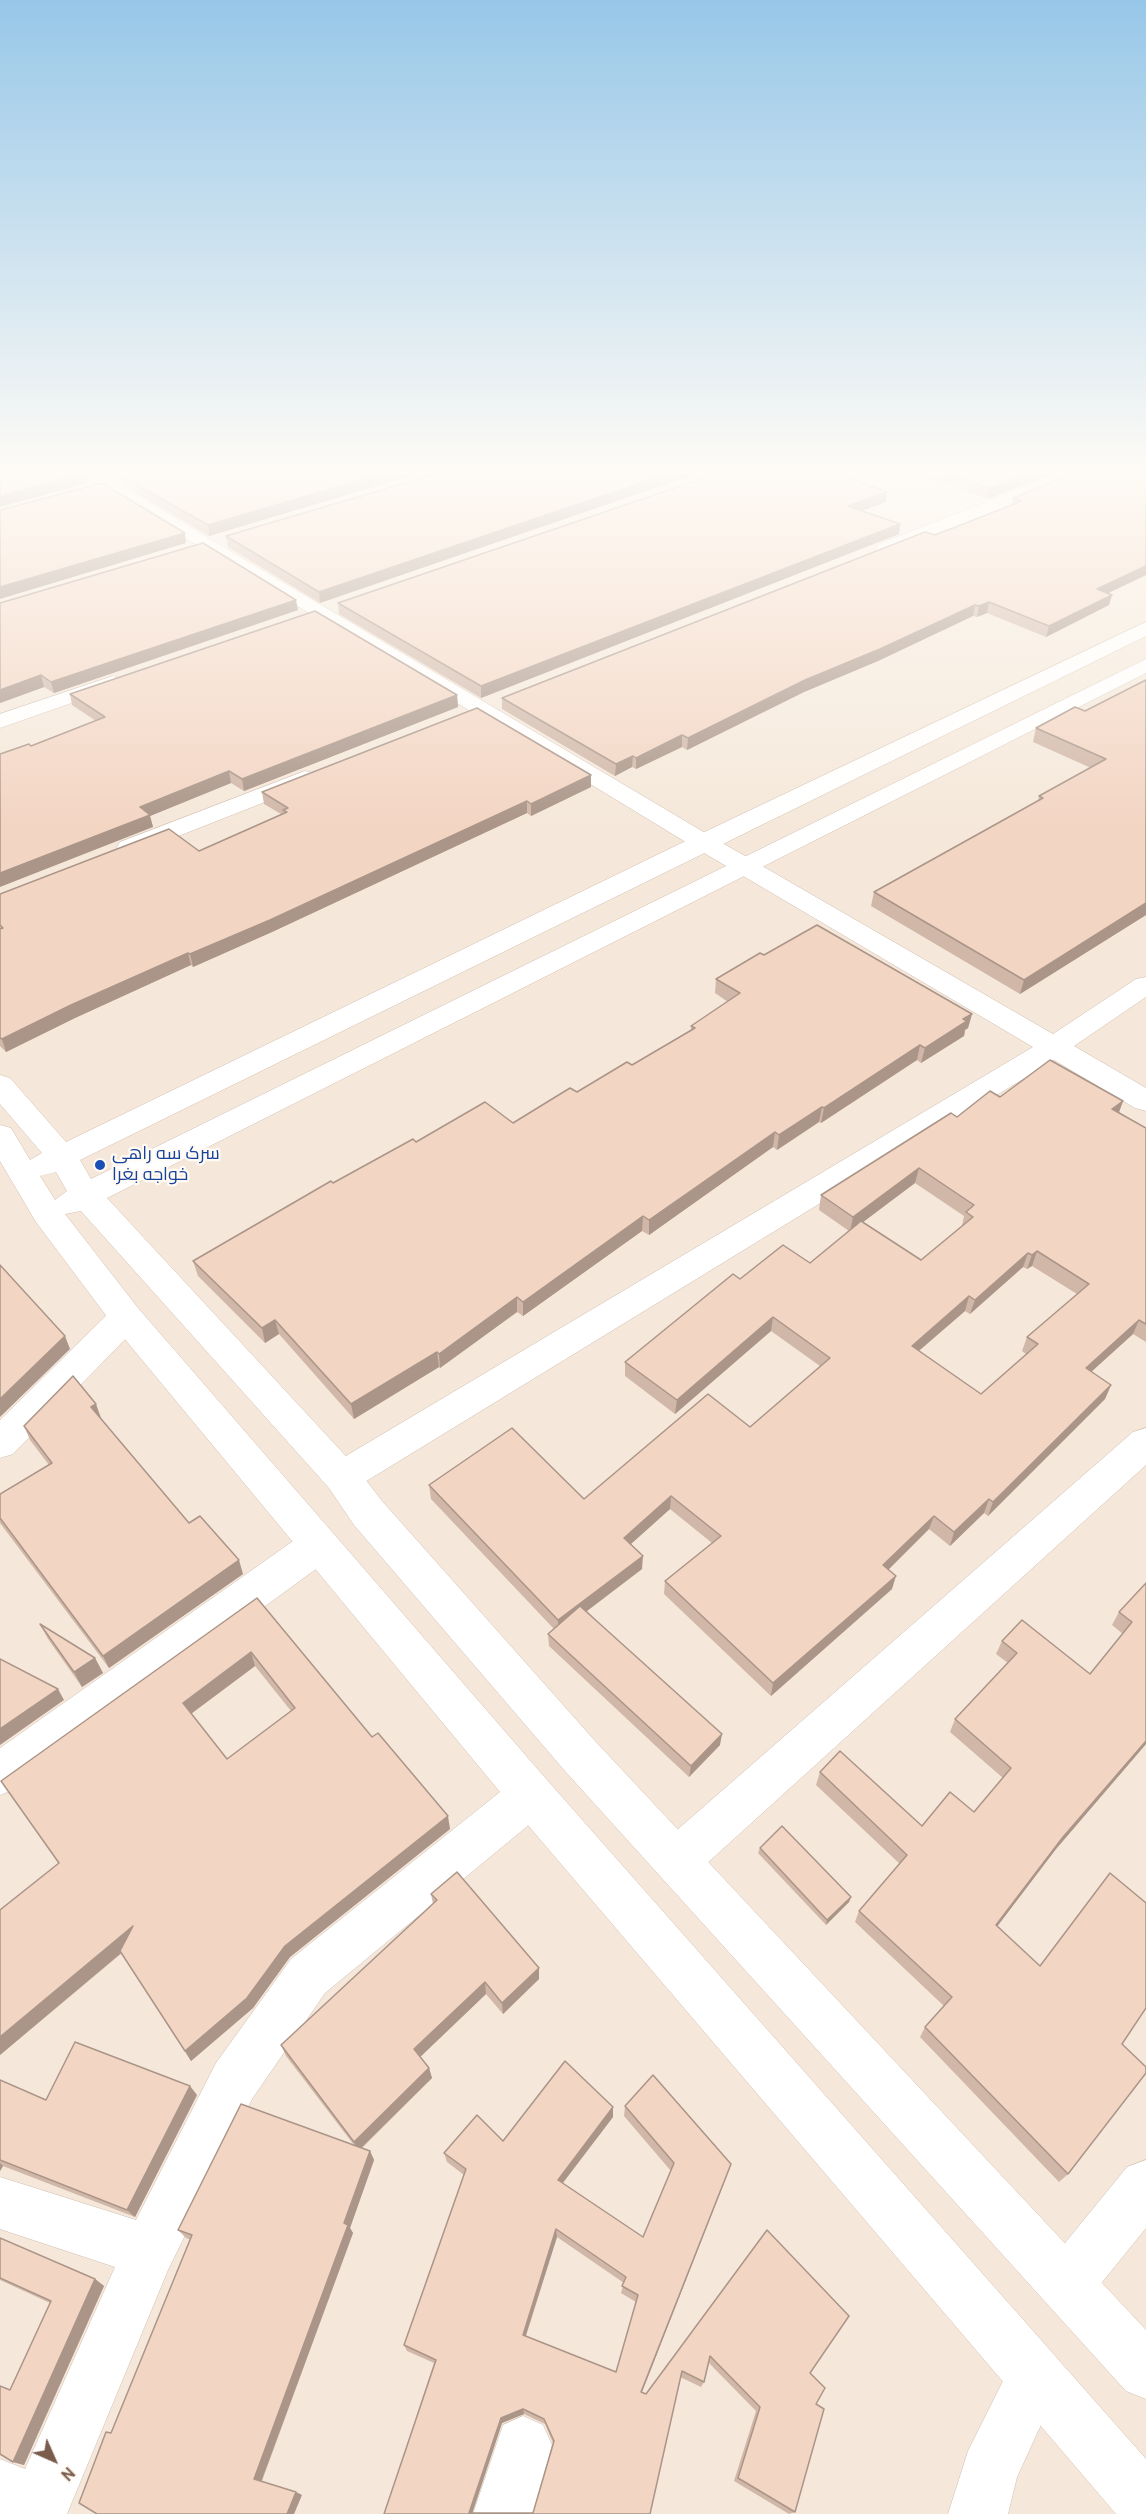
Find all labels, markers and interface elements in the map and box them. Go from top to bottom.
place label: سرک سه راهی خواجه بغرا [112,1144,220,1186]
marker: سرک سه راهی خواجه بغرا [93,1158,107,1172]
north arrow [24,2430,84,2490]
text: N [56,2462,78,2484]

